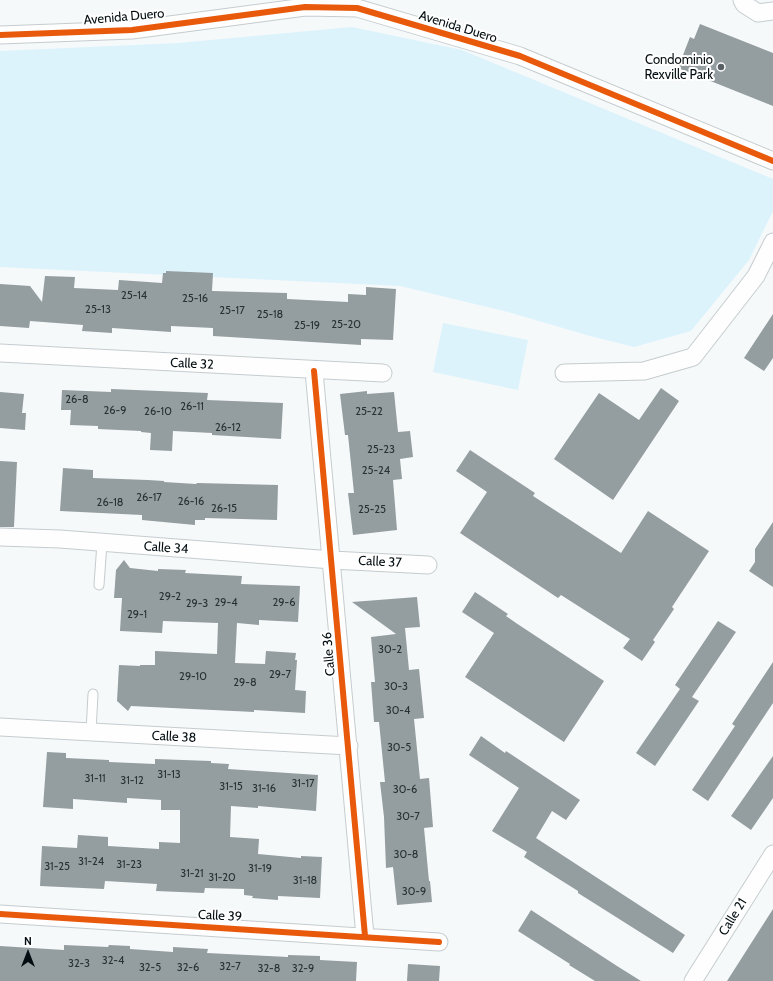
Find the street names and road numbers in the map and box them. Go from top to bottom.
street label: Avenida Duero [83,6,165,28]
street label: Avenida Duero [417,8,499,46]
street label: Calle 32 [170,355,214,373]
street label: Calle 34 [143,539,189,557]
street label: Calle 37 [358,553,402,571]
street label: Calle 36 [319,631,339,677]
street label: Calle 38 [151,728,197,746]
street label: Calle 21 [716,896,750,938]
street label: Calle 39 [197,907,243,925]

